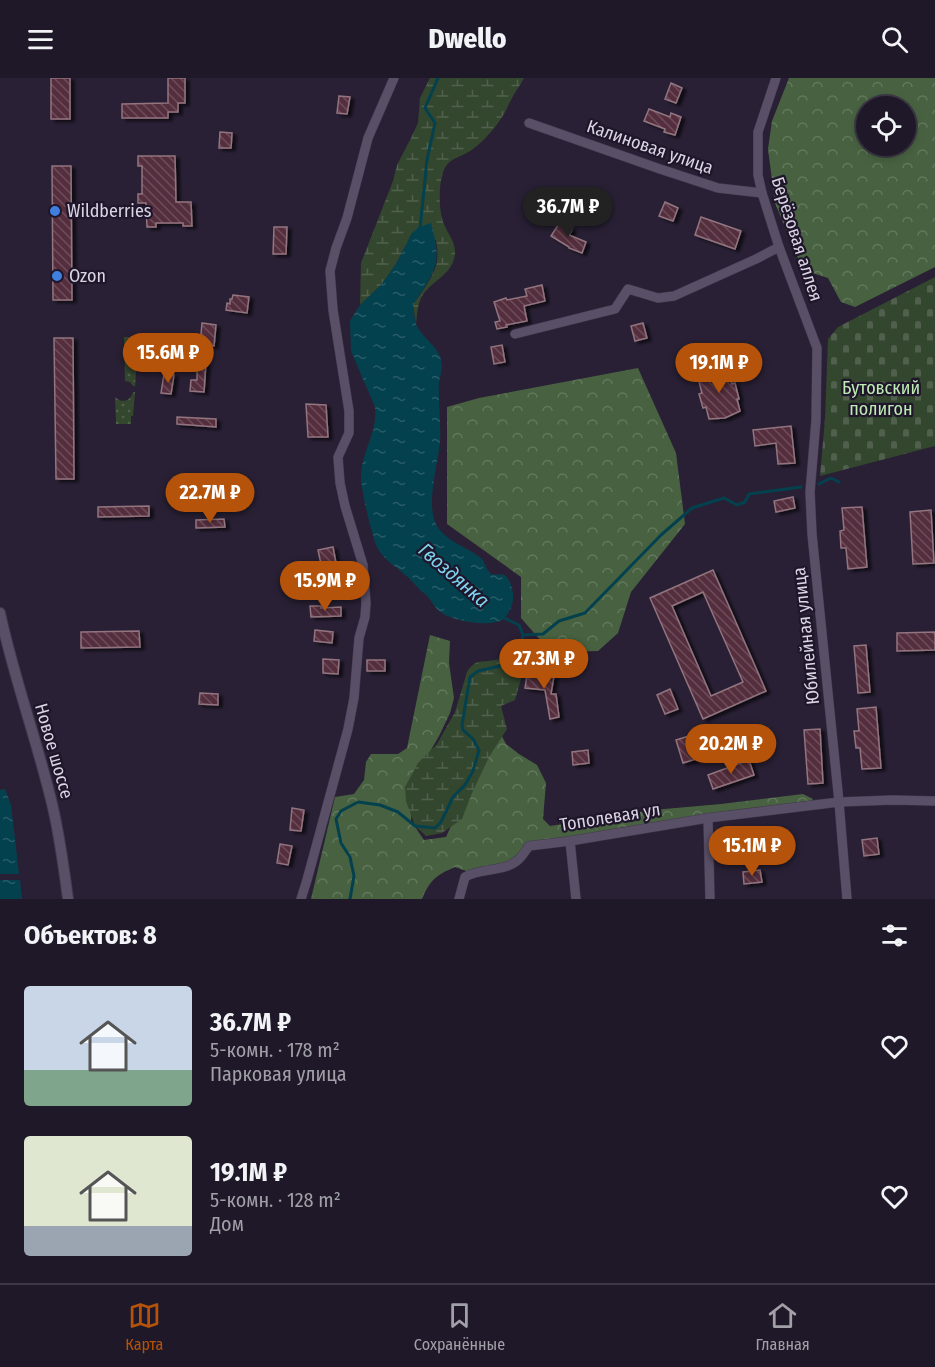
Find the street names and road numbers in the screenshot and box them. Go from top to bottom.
street label: Калиновая улица [584,115,716,179]
street label: Берёзовая аллея [767,174,827,304]
street label: Юбилейная улица [788,566,824,706]
street label: Новое шоссе [30,701,78,801]
street label: Тополевая ул [558,798,662,836]

